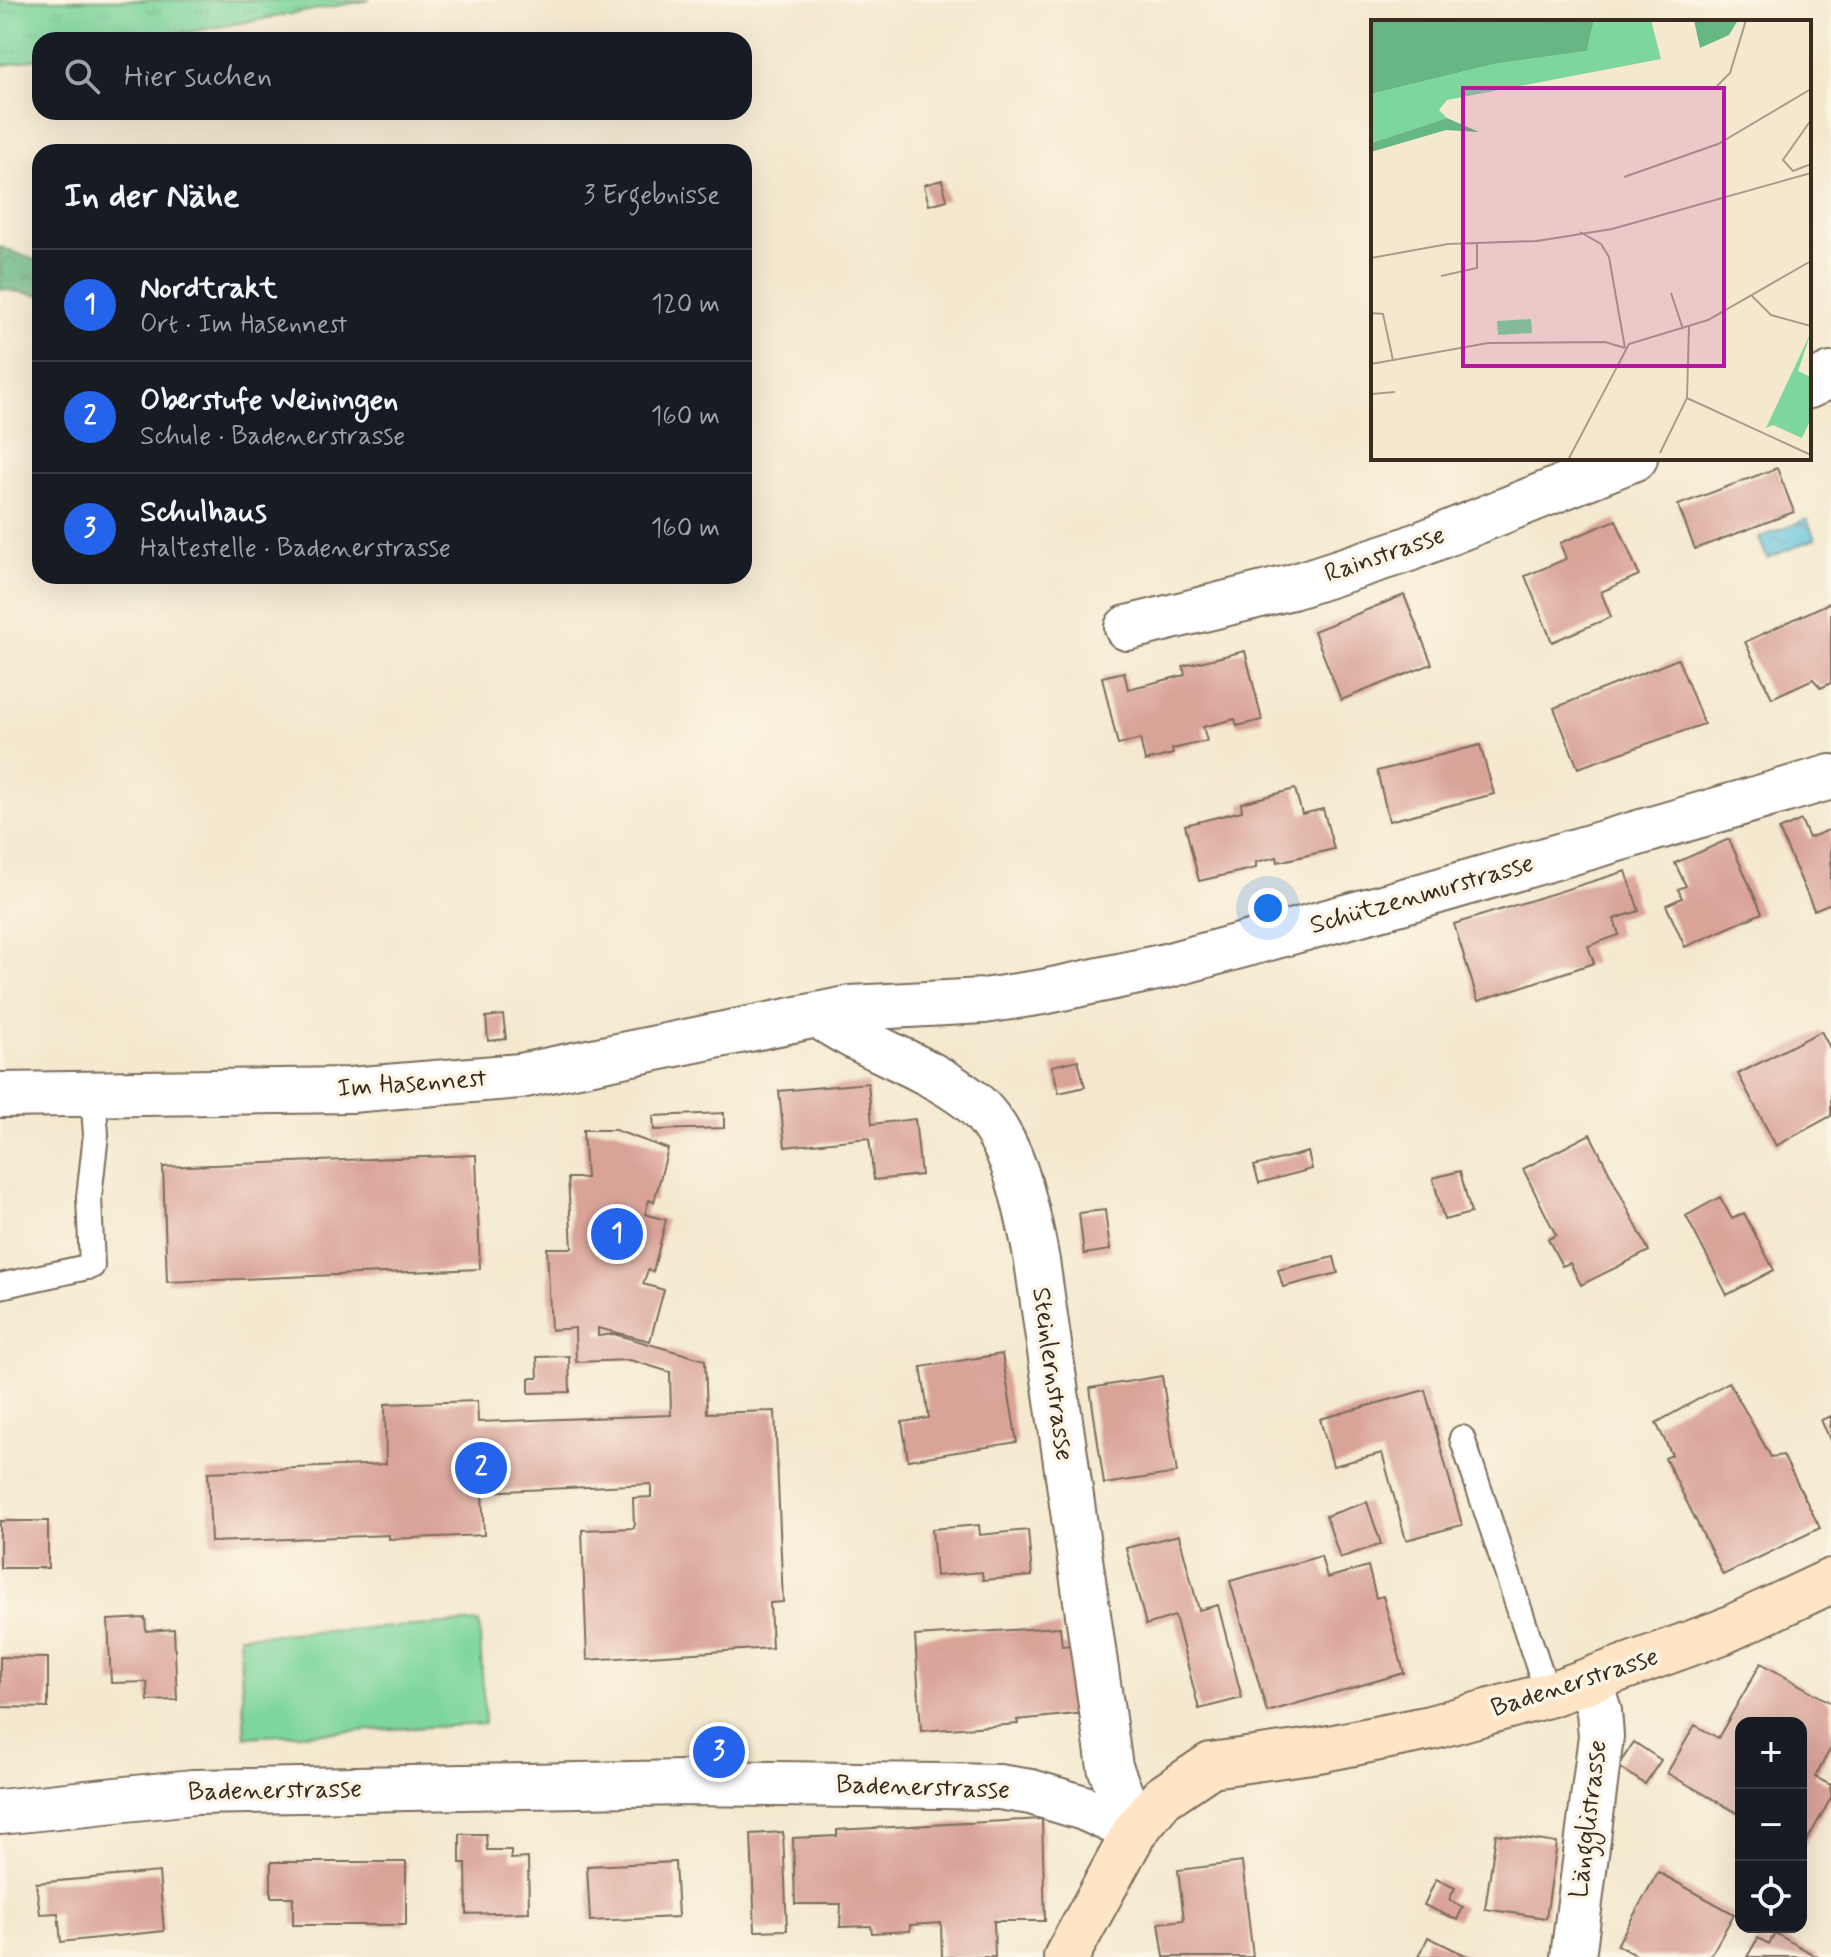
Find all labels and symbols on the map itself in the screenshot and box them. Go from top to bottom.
inset map [1371,20,1811,460]
street label: Rainstrasse [1320,519,1450,591]
street label: Schützenmurstrasse [1306,847,1538,943]
your location [1248,888,1288,928]
street label: Im Hasennest [336,1062,488,1106]
pin: 1 [591,1204,643,1264]
street label: Steinlernstrasse [1023,1285,1081,1463]
pin: 2 [455,1438,507,1498]
street label: Badenerstrasse [1487,1640,1663,1726]
pin: 3 [693,1722,745,1782]
street label: Längglistrasse [1562,1738,1619,1900]
street label: Badenerstrasse [835,1768,1011,1808]
street label: Badenerstrasse [188,1772,362,1810]

